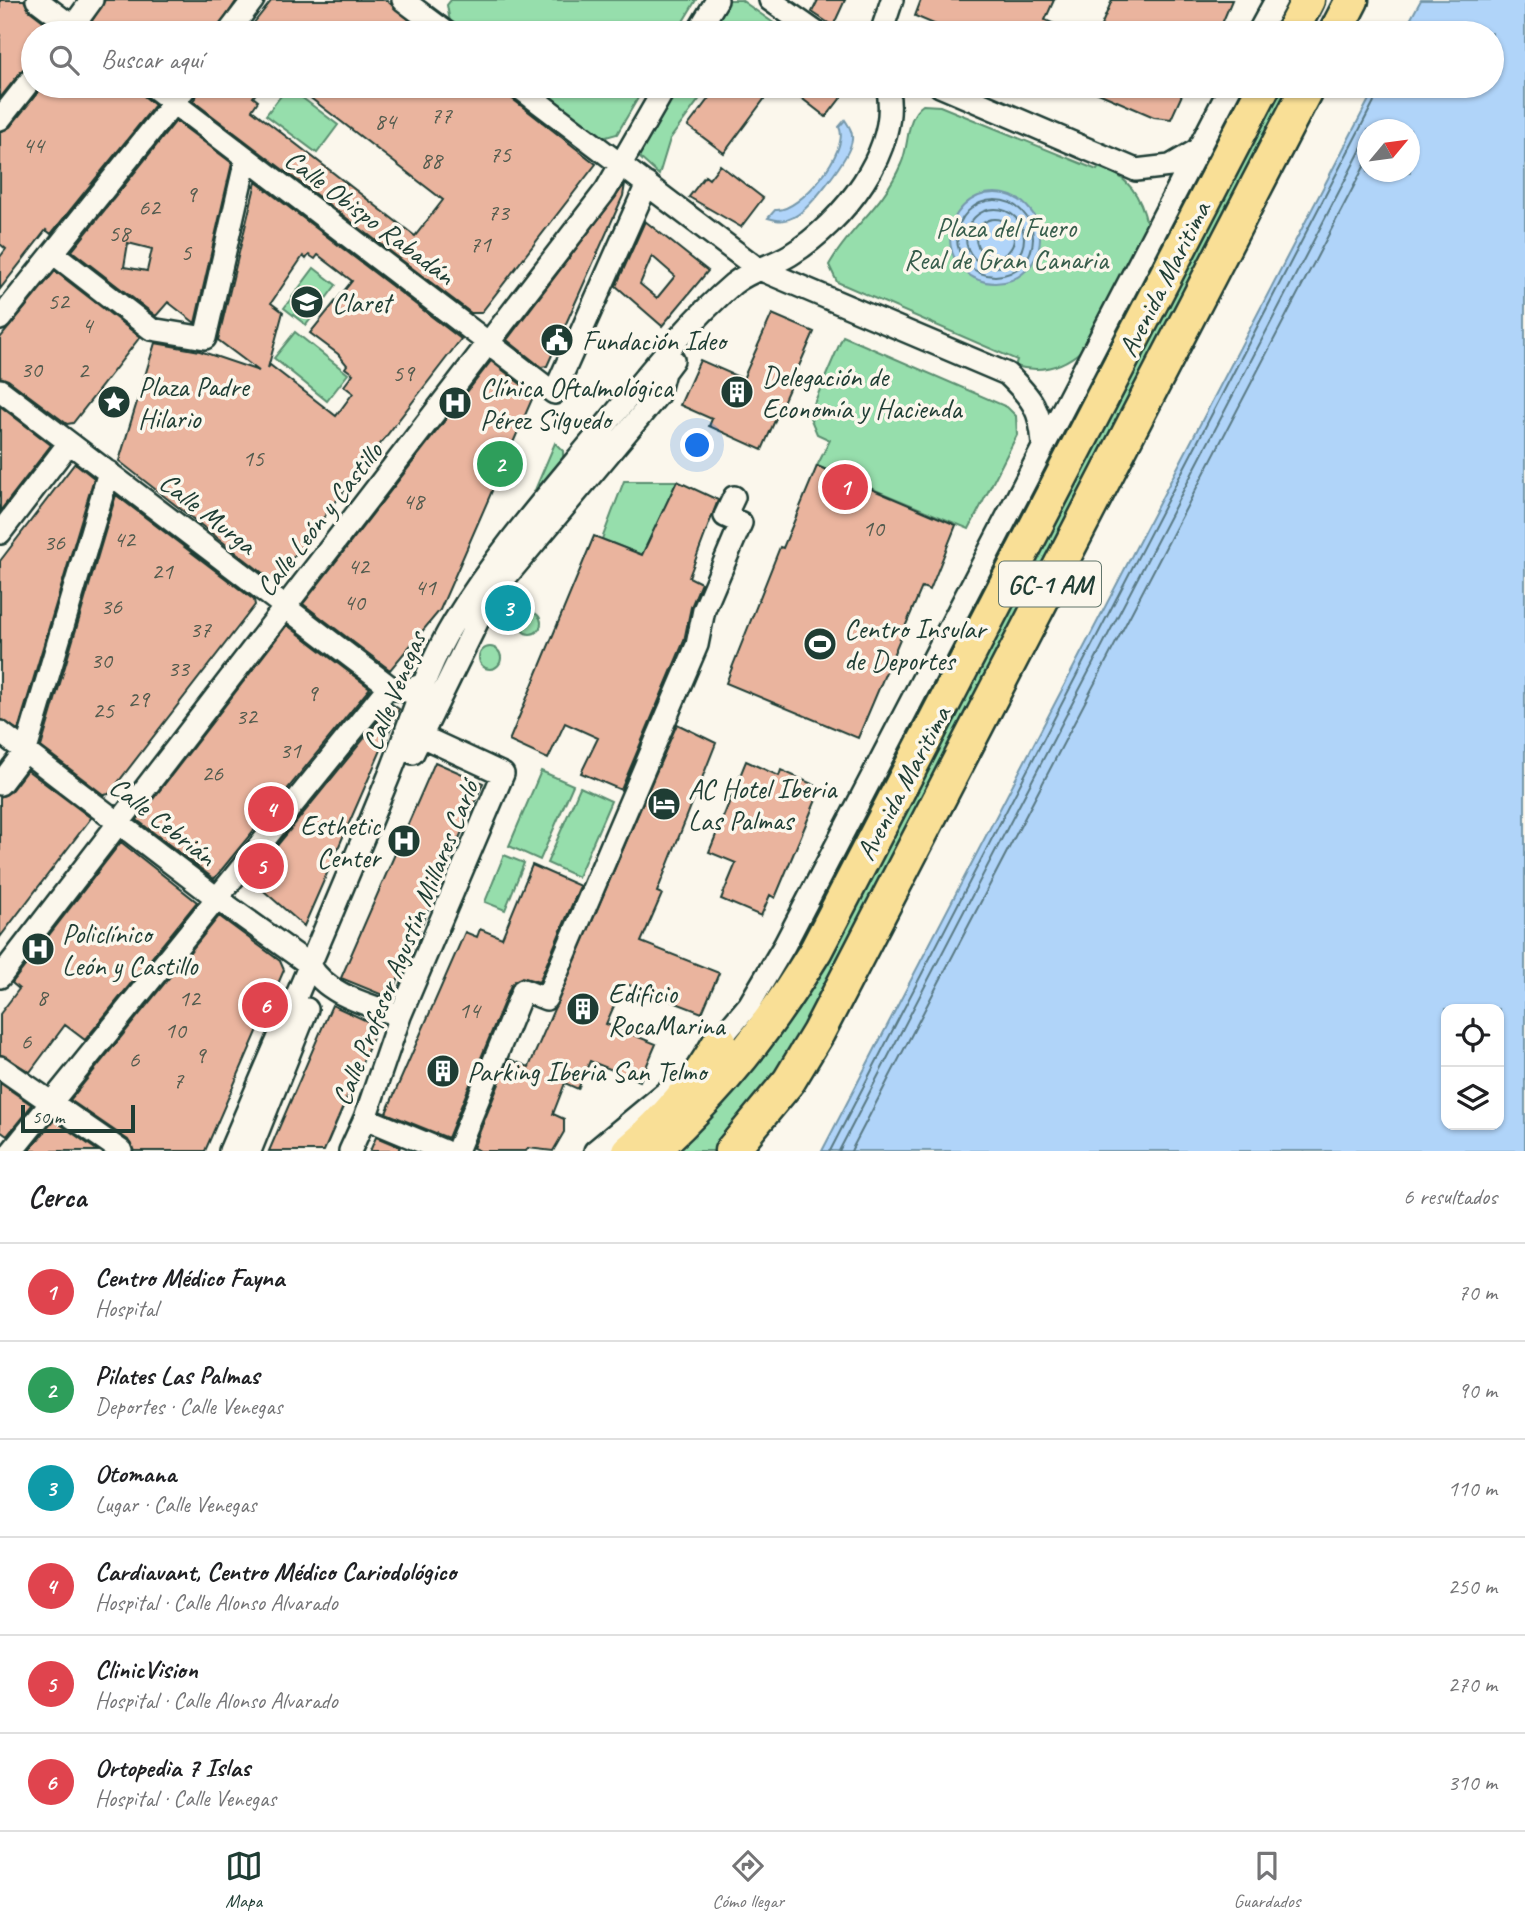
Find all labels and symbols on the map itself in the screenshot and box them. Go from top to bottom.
house number: 77 [430,100,453,130]
house number: 84 [374,106,398,136]
north arrow [1357,119,1420,182]
house number: 44 [22,130,46,160]
house number: 75 [489,139,512,169]
street label: Calle Obispo Rabadán [278,142,463,293]
house number: 88 [420,145,444,175]
house number: 9 [186,179,199,209]
house number: 62 [138,192,162,222]
street label: Avenida Maritima [1110,194,1219,362]
house number: 73 [487,197,511,227]
park label: Plaza del Fuero Real de Gran Canaria [904,210,1110,277]
house number: 58 [108,218,132,248]
house number: 71 [469,229,492,259]
house number: 5 [181,237,193,267]
school or university icon: Claret [288,283,326,321]
place label: Claret [332,285,395,320]
house number: 52 [47,286,71,316]
house number: 4 [82,310,95,340]
public building icon: Fundación Ideo [538,321,576,359]
place label: Fundación Ideo [582,323,729,358]
house number: 30 [20,354,44,384]
house number: 2 [78,355,91,385]
house number: 59 [392,358,416,388]
place label: Delegación de Economía y Hacienda [762,359,963,426]
place label: Plaza Padre Hilario [138,369,250,436]
place label: Clínica Oftalmológica Pérez Silguedo [480,370,674,437]
building icon: Delegación de Economía y Hacienda [718,373,756,411]
place icon: Plaza Padre Hilario [95,383,133,421]
hospital icon: Clínica Oftalmológica Pérez Silguedo [436,384,474,422]
your location [680,428,714,462]
street label: Calle León y Castillo [248,433,391,603]
pin: 2 [477,438,523,490]
house number: 15 [242,443,265,473]
pin: 1 [822,461,868,513]
street label: Calle Murga [152,464,265,563]
house number: 48 [402,486,426,516]
house number: 10 [862,513,886,543]
house number: 42 [113,524,137,554]
house number: 36 [43,527,66,557]
house number: 42 [347,551,371,581]
house number: 21 [151,556,174,586]
road number: GC-1 AM [999,562,1101,606]
house number: 41 [414,572,437,602]
pin: 3 [485,582,531,634]
house number: 40 [343,587,367,617]
house number: 36 [100,591,123,621]
place label: Centro Insular de Deportes [844,611,988,678]
house number: 37 [189,614,212,644]
street label: Calle Venegas [354,624,435,756]
sports icon: Centro Insular de Deportes [801,625,839,663]
house number: 30 [90,645,114,675]
house number: 33 [167,653,191,683]
house number: 9 [307,678,320,708]
house number: 29 [127,684,151,714]
house number: 25 [92,695,115,725]
street label: Avenida Maritima [848,698,959,866]
house number: 32 [235,701,259,731]
house number: 31 [279,735,302,765]
house number: 26 [201,758,224,788]
street label: Calle Cebrián [103,768,224,874]
place label: AC Hotel Iberia Las Palmas [688,771,838,838]
street label: Calle Profesor Agustín Millares Carló [324,772,488,1110]
pin: 4 [248,783,294,835]
hotel icon: AC Hotel Iberia Las Palmas [645,785,683,823]
place label: Esthetic Center [300,808,382,875]
hospital icon: Esthetic Center [385,822,423,860]
pin: 5 [238,840,284,892]
place label: Policlínico León y Castillo [62,916,200,983]
hospital icon: Policlínico León y Castillo [19,930,57,968]
place label: Edificio RocaMarina [608,976,726,1043]
pin: 6 [242,979,288,1031]
house number: 8 [37,982,50,1012]
house number: 12 [178,983,202,1013]
building icon: Edificio RocaMarina [564,990,602,1028]
house number: 14 [458,995,482,1025]
house number: 10 [164,1015,188,1045]
house number: 6 [21,1026,33,1056]
house number: 9 [195,1040,208,1070]
house number: 6 [129,1044,141,1074]
building icon: Parking Iberia San Telmo [424,1052,462,1090]
place label: Parking Iberia San Telmo [467,1054,709,1089]
house number: 7 [173,1065,185,1095]
scale bar [21,1102,135,1134]

